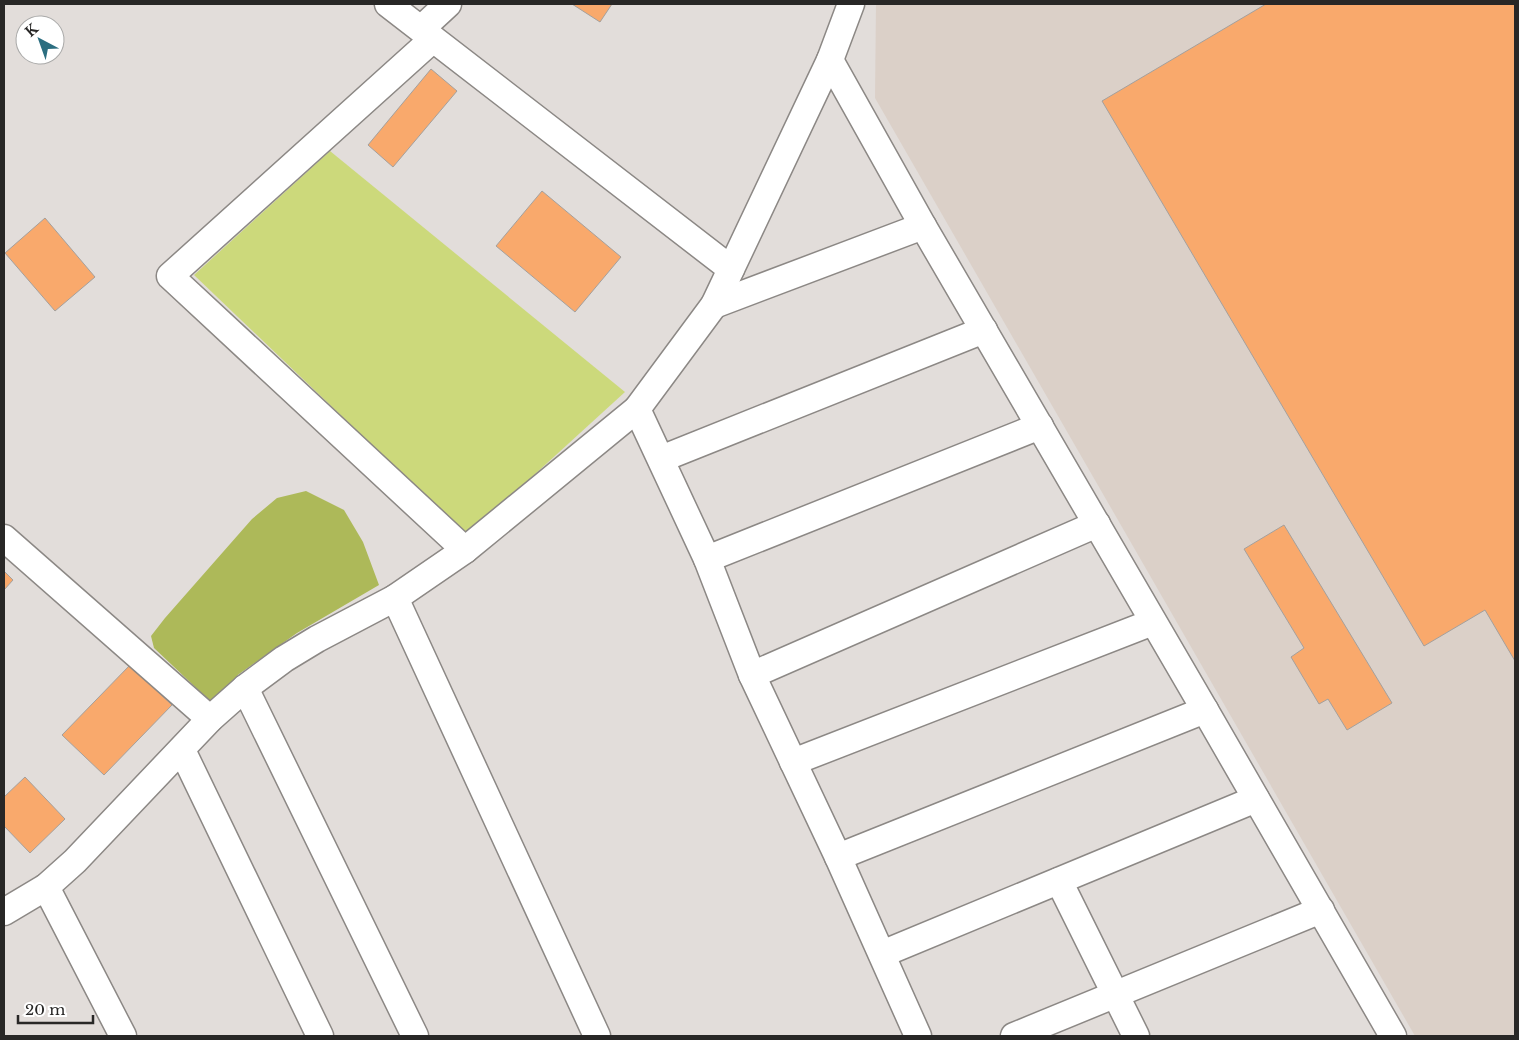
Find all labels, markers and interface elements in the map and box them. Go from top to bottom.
north arrow [15,15,65,65]
text: K [21,19,42,41]
scale bar [18,992,92,1024]
text: 20 m [25,1000,65,1019]

